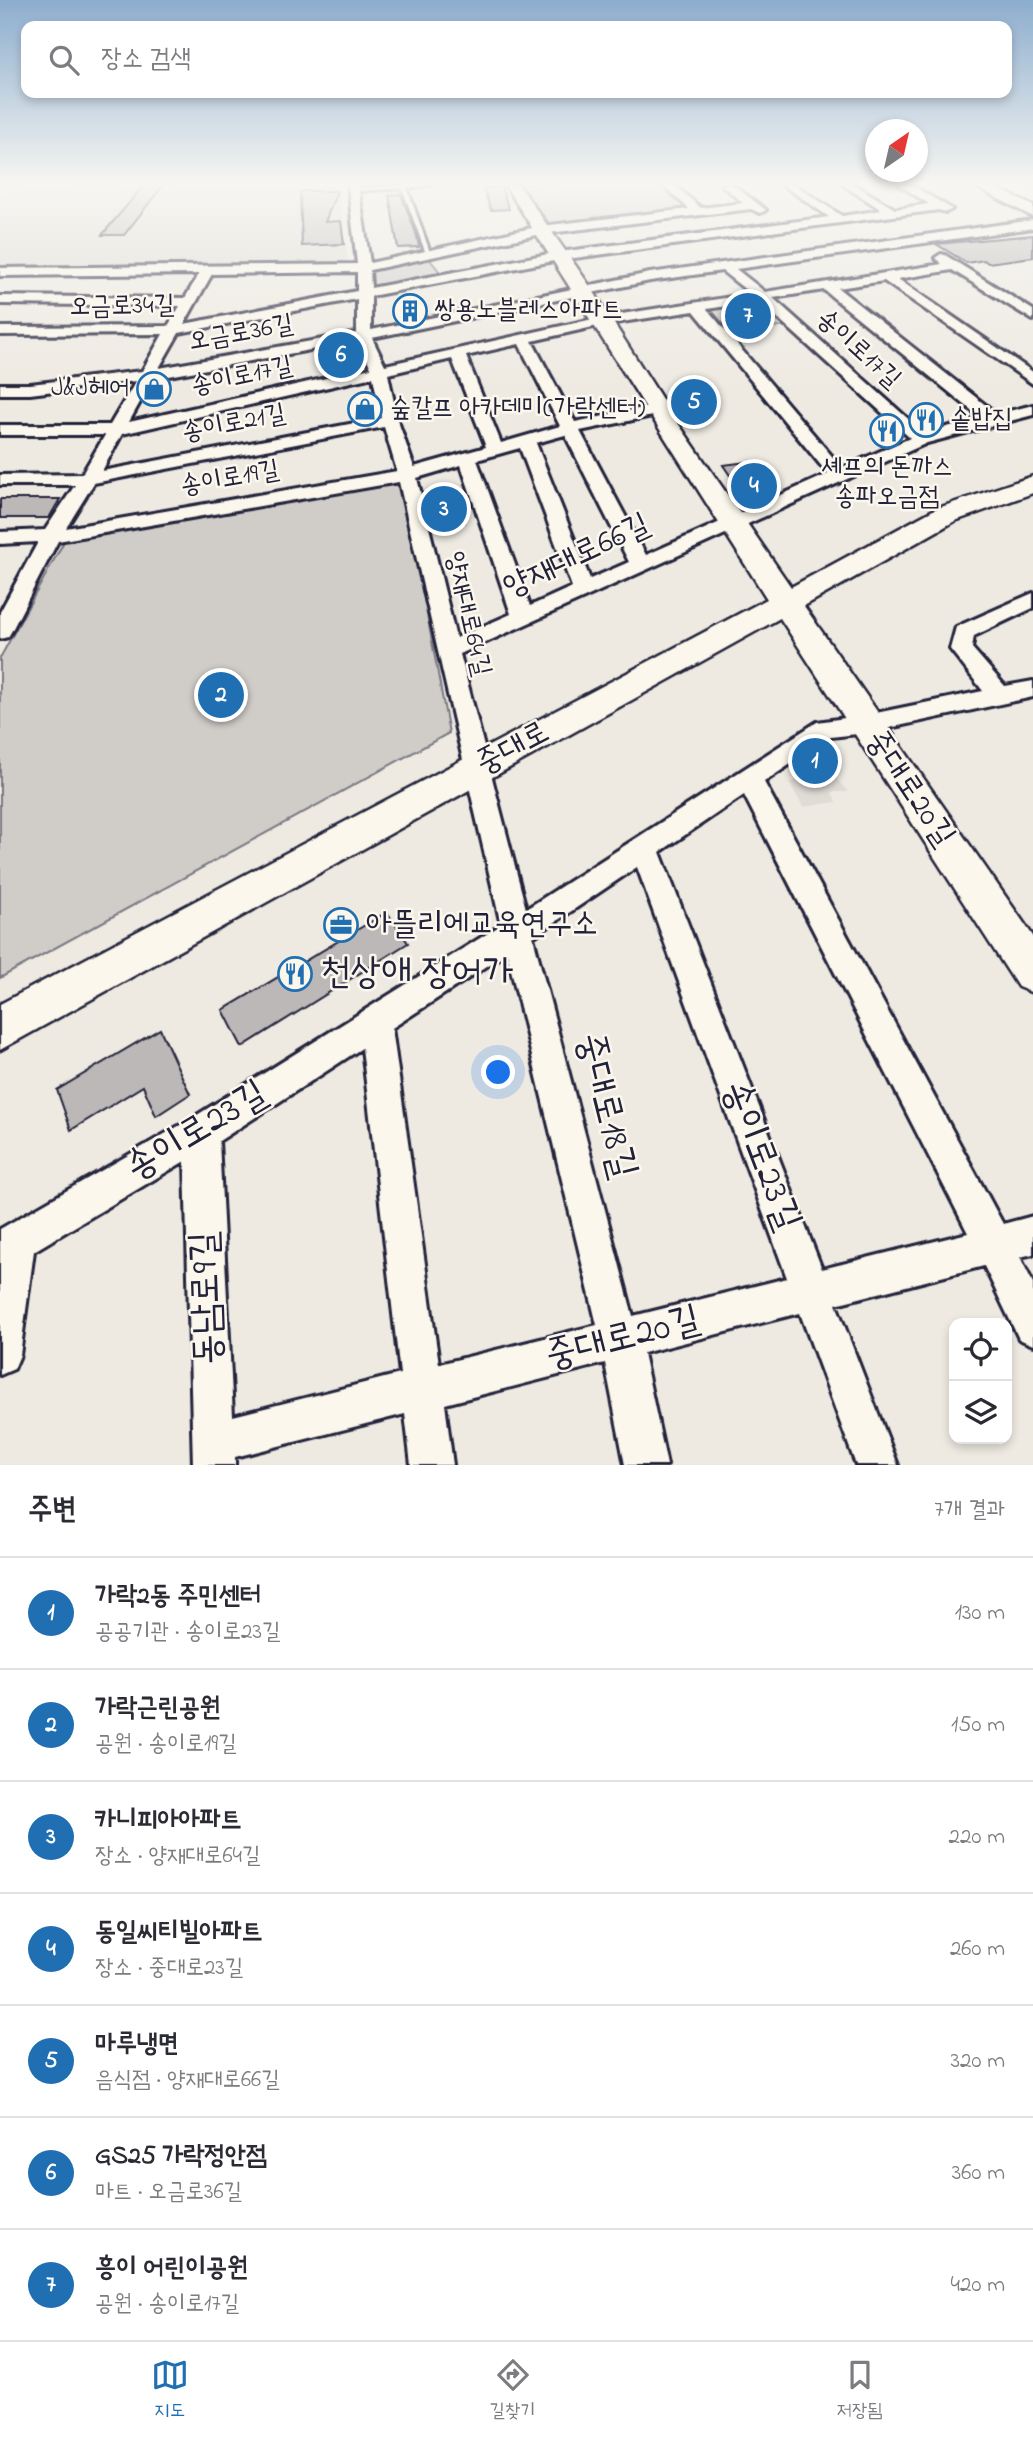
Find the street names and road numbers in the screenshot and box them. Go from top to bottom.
street label: 오금로34길 [69,287,175,327]
street label: 송이로17길 [807,302,909,399]
street label: 오금로36길 [186,306,297,362]
street label: 송이로17길 [188,348,296,406]
street label: 송이로21길 [179,395,289,453]
street label: 송이로19길 [178,452,283,506]
street label: 양재대로66길 [496,503,658,611]
street label: 양재대로64길 [434,548,500,680]
street label: 중대로 [468,710,558,788]
street label: 중대로20길 [852,721,966,857]
street label: 중대로18길 [560,1027,650,1185]
street label: 송이로23길 [115,1068,279,1196]
street label: 송이로23길 [706,1073,814,1239]
street label: 동남로9길 [178,1230,238,1366]
street label: 중대로20길 [540,1293,706,1385]

